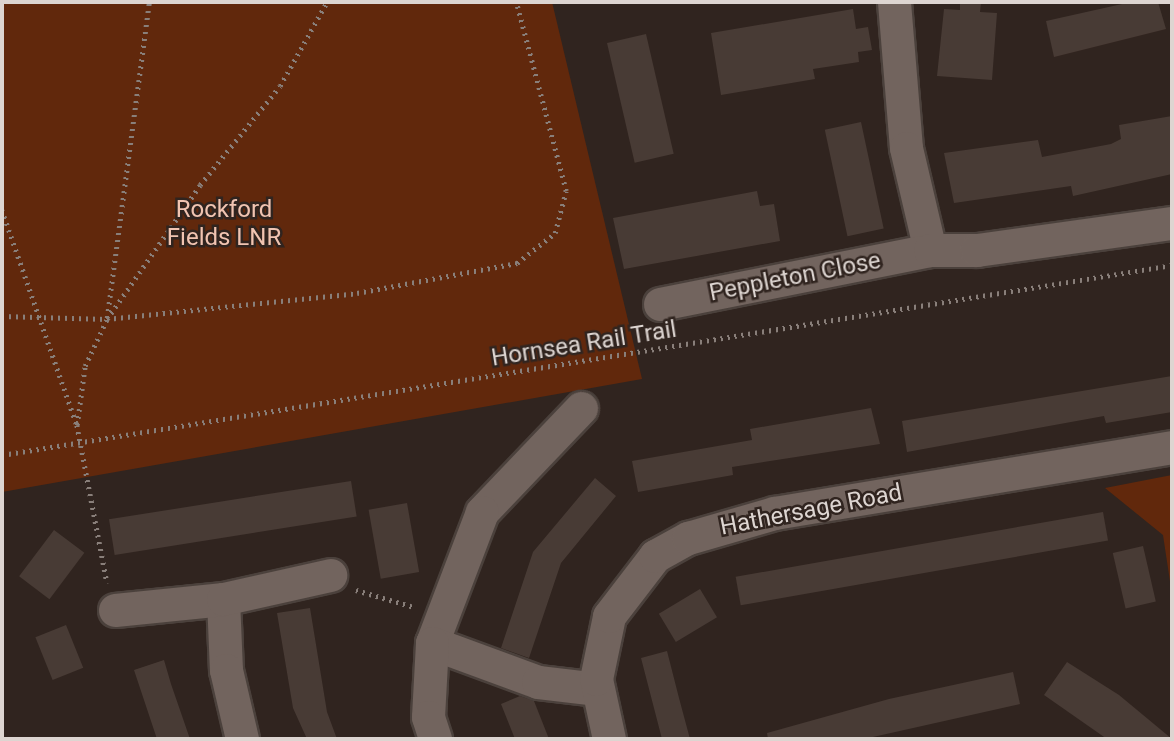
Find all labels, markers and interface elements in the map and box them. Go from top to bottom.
park label: Rockford Fields LNR [167,196,281,252]
street label: Peppleton Close [707,246,883,308]
street label: Hornsea Rail Trail [489,315,679,373]
street label: Hathersage Road [718,478,904,542]

